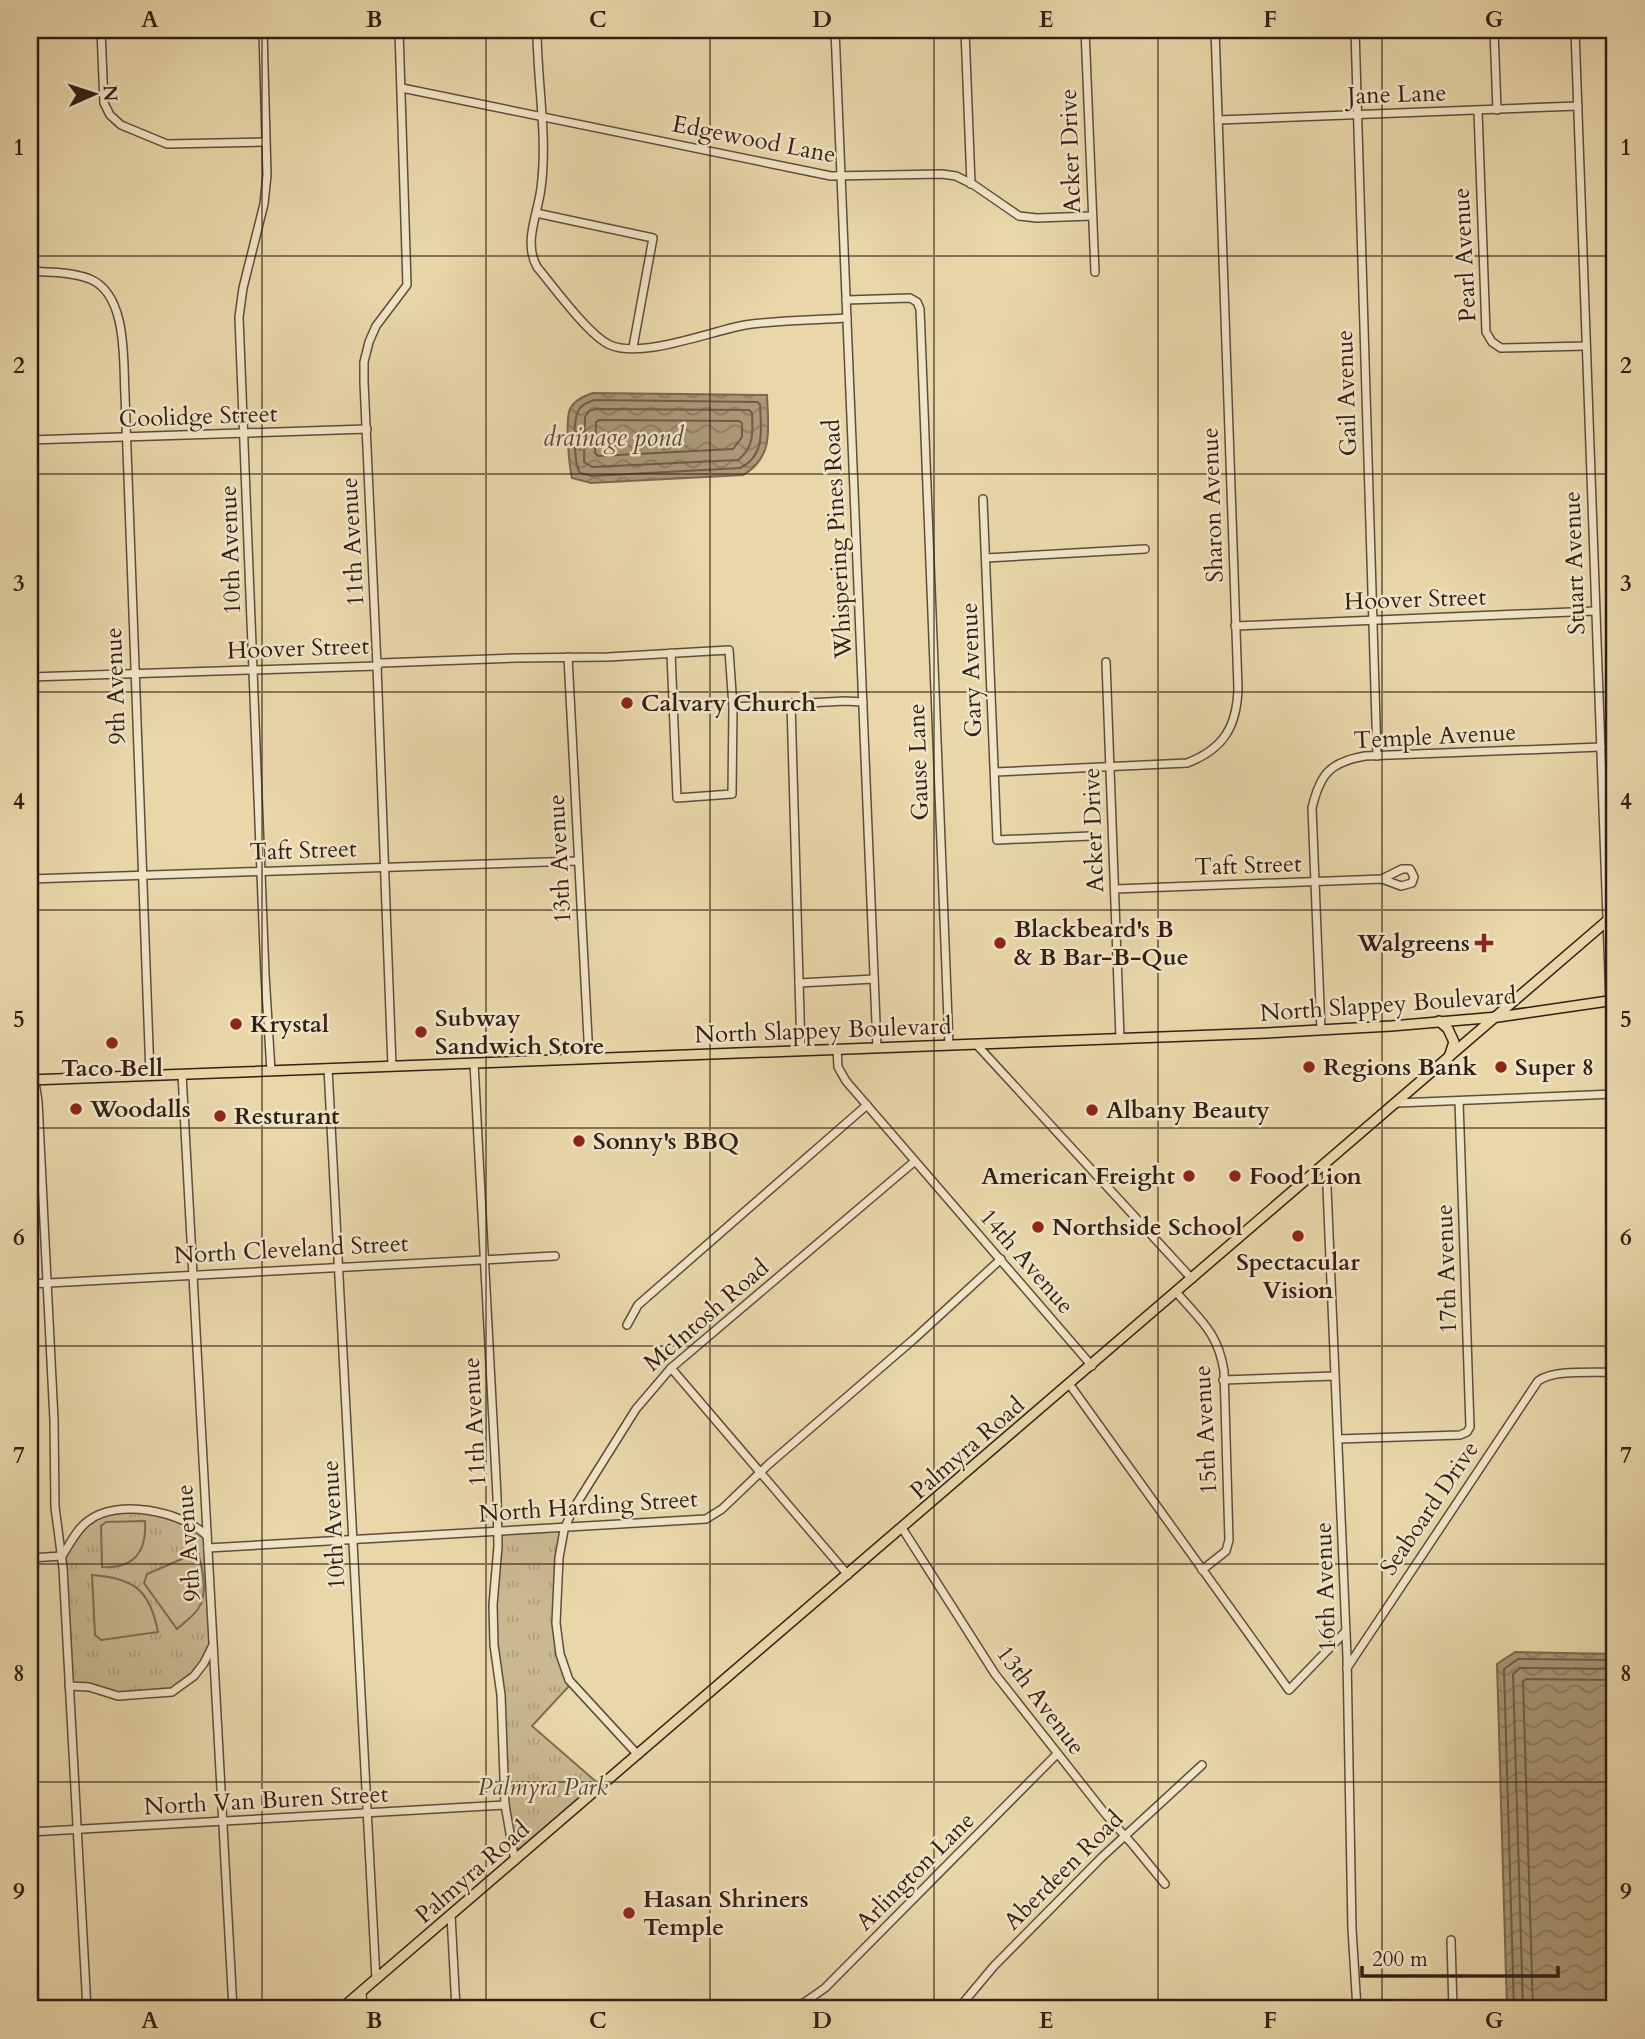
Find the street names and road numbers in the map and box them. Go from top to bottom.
street label: Jane Lane [1344,76,1447,113]
street label: Acker Drive [1052,88,1089,214]
street label: Edgewood Lane [669,107,838,172]
street label: Pearl Avenue [1444,187,1484,323]
street label: Gail Avenue [1328,329,1365,457]
street label: Coolidge Street [118,397,278,436]
street label: Whispering Pines Road [815,418,860,661]
street label: Sharon Avenue [1193,427,1232,583]
street label: 11th Avenue [333,476,372,608]
street label: 10th Avenue [212,485,249,615]
street label: Stuart Avenue [1556,491,1593,635]
street label: Hoover Street [1343,581,1487,618]
street label: Gary Avenue [953,602,990,738]
street label: 9th Avenue [97,627,134,745]
street label: Hoover Street [226,630,370,667]
street label: Gause Lane [900,703,937,821]
street label: Temple Avenue [1353,716,1517,757]
street label: Acker Drive [1075,767,1112,893]
street label: 13th Avenue [540,793,579,925]
street label: Taft Street [249,832,357,869]
street label: Taft Street [1194,847,1302,884]
street label: North Slappey Boulevard [1259,979,1518,1030]
street label: North Slappey Boulevard [694,1010,952,1051]
street label: 14th Avenue [972,1202,1082,1321]
street label: 17th Avenue [1428,1204,1465,1334]
street label: North Cleveland Street [173,1227,410,1272]
street label: McIntosh Road [637,1251,776,1379]
street label: 11th Avenue [455,1356,494,1488]
street label: 15th Avenue [1186,1364,1225,1496]
street label: Palmyra Road [903,1389,1032,1507]
street label: Seaboard Drive [1372,1435,1487,1582]
street label: 10th Avenue [314,1459,353,1591]
street label: North Harding Street [477,1482,699,1531]
street label: 9th Avenue [168,1483,209,1603]
street label: 16th Avenue [1307,1522,1344,1652]
street label: 13th Avenue [988,1639,1093,1762]
street label: North Van Buren Street [143,1778,389,1823]
street label: Aberdeen Road [996,1803,1131,1938]
street label: Arlington Lane [849,1805,982,1938]
street label: Palmyra Road [408,1813,537,1931]

